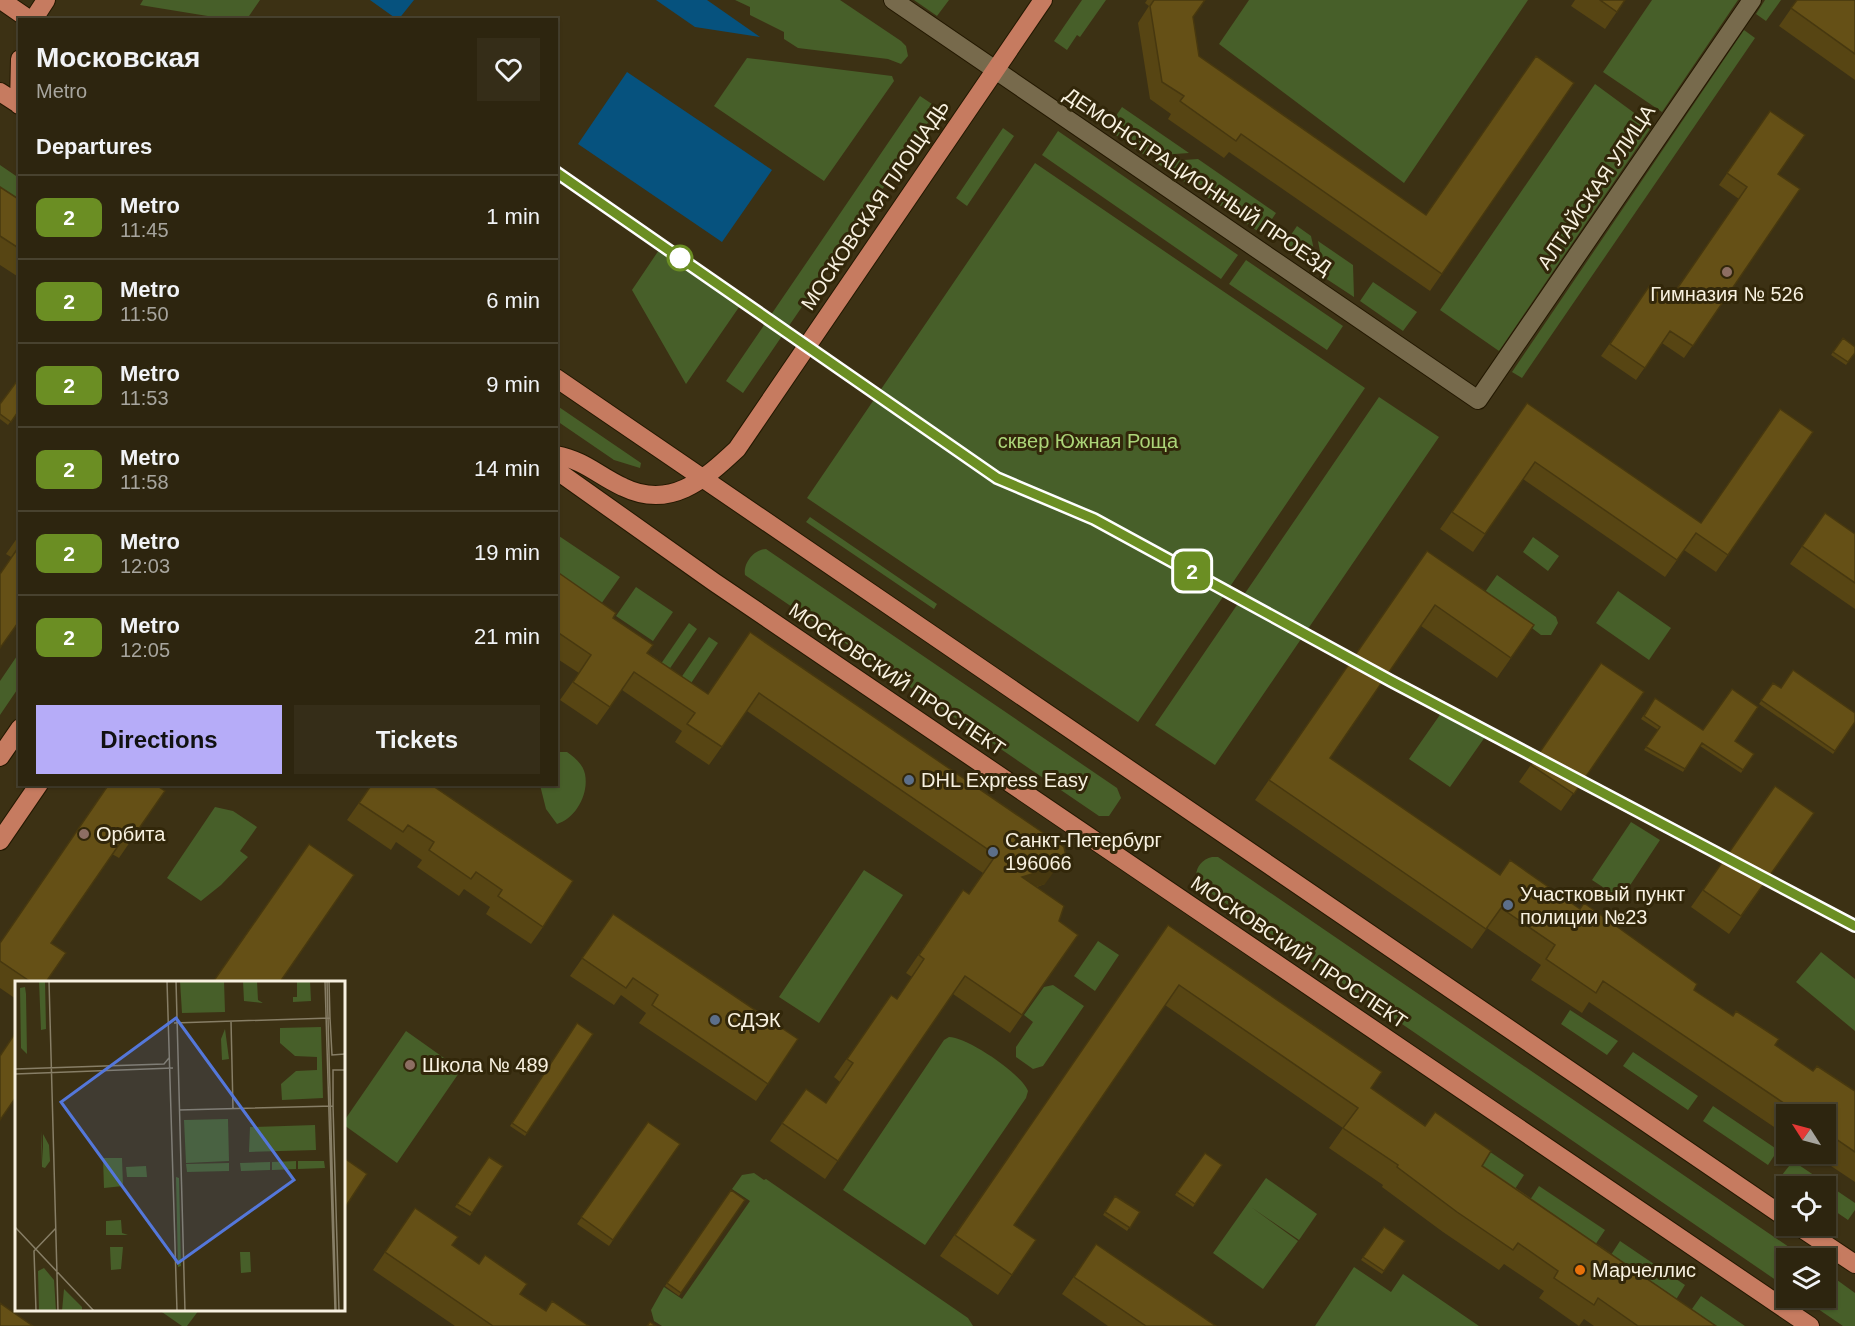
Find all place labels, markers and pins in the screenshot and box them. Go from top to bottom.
unlabelled marker [667,245,693,271]
marker: Гимназия № 526 [1720,265,1734,279]
place label: Гимназия № 526 [1650,283,1804,305]
place label: DHL Express Easy [921,769,1088,791]
marker: DHL Express Easy [902,773,916,787]
place label: Орбита [96,823,166,845]
marker: Орбита [77,827,91,841]
place label: Санкт-Петербург 196066 [1005,829,1162,874]
marker: Санкт-Петербург 196066 [986,845,1000,859]
place label: Участковый пункт полиции №23 [1520,883,1685,928]
marker: Участковый пункт полиции №23 [1501,898,1515,912]
place label: СДЭК [727,1009,781,1031]
marker: СДЭК [708,1013,722,1027]
place label: Школа № 489 [422,1054,549,1076]
marker: Школа № 489 [403,1058,417,1072]
place label: Марчеллис [1592,1259,1696,1281]
marker: Марчеллис [1573,1263,1587,1277]

